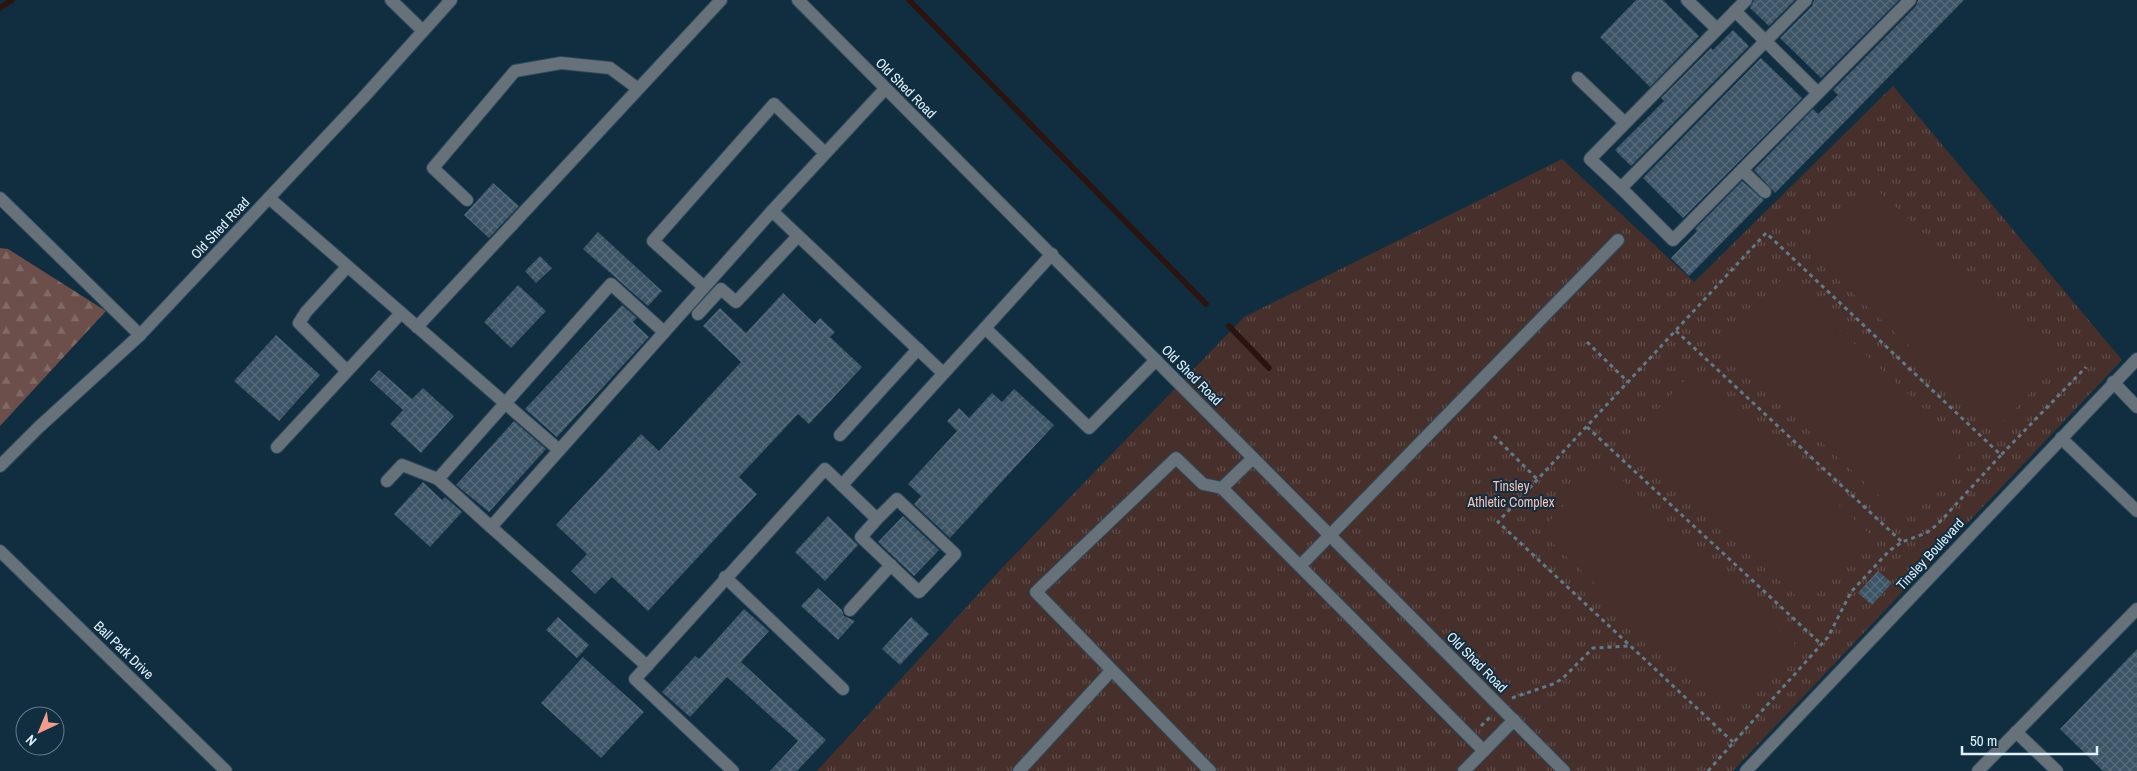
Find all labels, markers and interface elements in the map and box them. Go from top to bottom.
street label: Old Shed Road [872,54,940,122]
street label: Old Shed Road [187,193,253,263]
street label: Old Shed Road [1158,341,1226,409]
park label: Tinsley Athletic Complex [1467,477,1555,511]
street label: Tinsley Boulevard [1892,514,1968,594]
street label: Ball Park Drive [90,617,158,683]
street label: Old Shed Road [1443,628,1511,696]
north arrow [15,706,65,756]
scale bar [1962,724,2097,756]
text: 50 m [1970,730,1997,751]
text: N [22,731,40,750]

